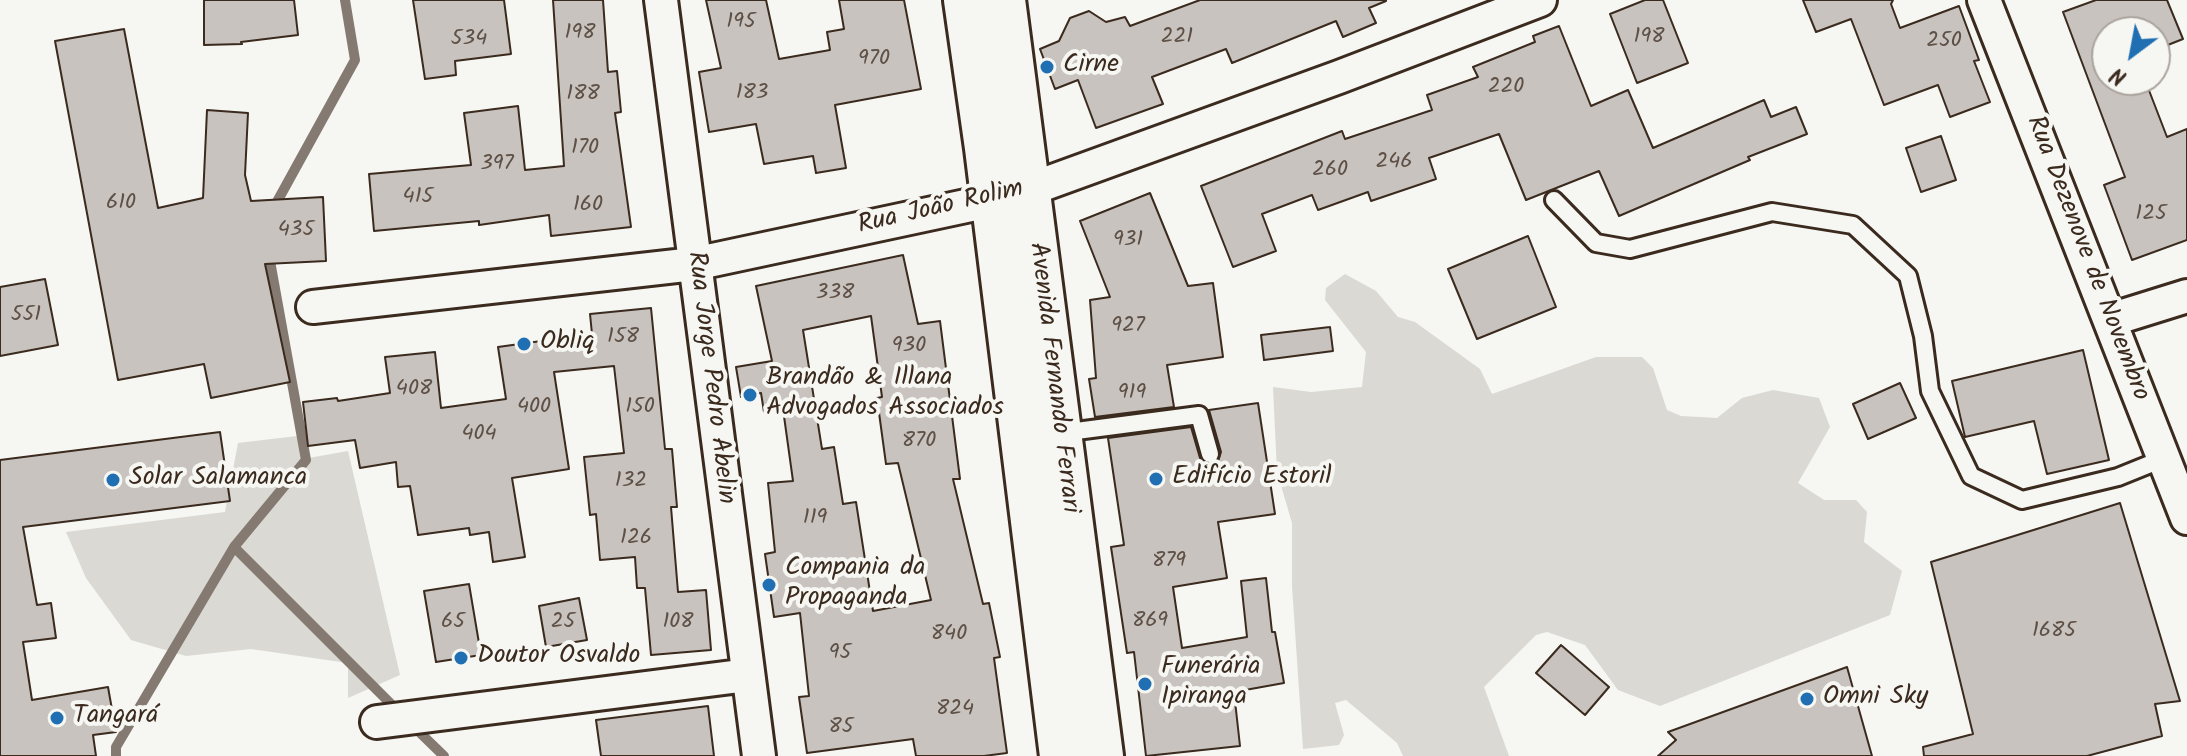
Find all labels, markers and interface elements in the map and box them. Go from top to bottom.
house number: 195 [726,10,756,36]
north arrow [2091,16,2171,96]
house number: 198 [565,21,595,47]
house number: 221 [1161,25,1193,51]
house number: 198 [1634,25,1664,51]
house number: 534 [451,27,487,53]
house number: 250 [1926,29,1962,55]
house number: 970 [858,47,890,73]
place label: Cirne [1063,51,1119,83]
text: N [2104,57,2134,94]
marker: Cirne [1038,58,1056,76]
house number: 220 [1488,75,1524,101]
house number: 183 [736,81,768,107]
house number: 188 [566,82,600,108]
street label: Rua Dezenove de Novembro [2017,112,2155,406]
house number: 170 [571,136,599,162]
house number: 246 [1375,150,1413,176]
house number: 397 [480,152,514,178]
house number: 260 [1312,158,1348,184]
street label: Rua João Rolim [855,175,1027,243]
house number: 415 [403,185,433,211]
house number: 610 [106,191,136,217]
house number: 160 [573,193,603,219]
house number: 125 [2135,202,2167,228]
house number: 435 [278,218,314,244]
house number: 931 [1113,228,1143,254]
street label: Avenida Fernando Ferrari [1020,241,1084,515]
street label: Rua Jorge Pedro Abelin [678,250,740,506]
house number: 338 [816,281,854,307]
house number: 551 [11,303,41,329]
house number: 927 [1111,314,1145,340]
house number: 158 [607,325,639,351]
place label: Obliq [540,328,594,360]
house number: 930 [892,334,926,360]
marker: Obliq [515,335,533,353]
place label: Brandão & Illana Advogados Associados [766,364,1004,426]
house number: 408 [396,377,432,403]
house number: 919 [1118,381,1146,407]
marker: Brandão & Illana Advogados Associados [741,386,759,404]
house number: 400 [517,395,551,421]
house number: 150 [625,395,655,421]
house number: 404 [461,422,497,448]
house number: 870 [902,429,936,455]
place label: Edifício Estoril [1172,463,1332,495]
place label: Solar Salamanca [129,464,307,496]
house number: 132 [615,469,647,495]
marker: Edifício Estoril [1147,470,1165,488]
marker: Solar Salamanca [104,471,122,489]
house number: 119 [803,506,827,532]
house number: 126 [620,526,652,552]
house number: 879 [1152,549,1186,575]
place label: Compania da Propaganda [785,554,926,616]
marker: Compania da Propaganda [760,576,778,594]
house number: 869 [1132,609,1168,635]
house number: 65 [441,610,465,636]
house number: 25 [551,610,575,636]
house number: 108 [662,610,694,636]
house number: 1685 [2032,619,2076,645]
house number: 840 [931,622,967,648]
house number: 95 [829,641,851,667]
place label: Doutor Osvaldo [477,642,640,674]
marker: Doutor Osvaldo [452,649,470,667]
place label: Funerária Ipiranga [1161,653,1261,714]
marker: Funerária Ipiranga [1136,675,1154,693]
place label: Omni Sky [1823,683,1928,715]
marker: Omni Sky [1798,690,1816,708]
house number: 824 [936,697,974,723]
place label: Tangará [73,702,158,734]
marker: Tangará [48,709,66,727]
house number: 85 [828,715,854,741]

